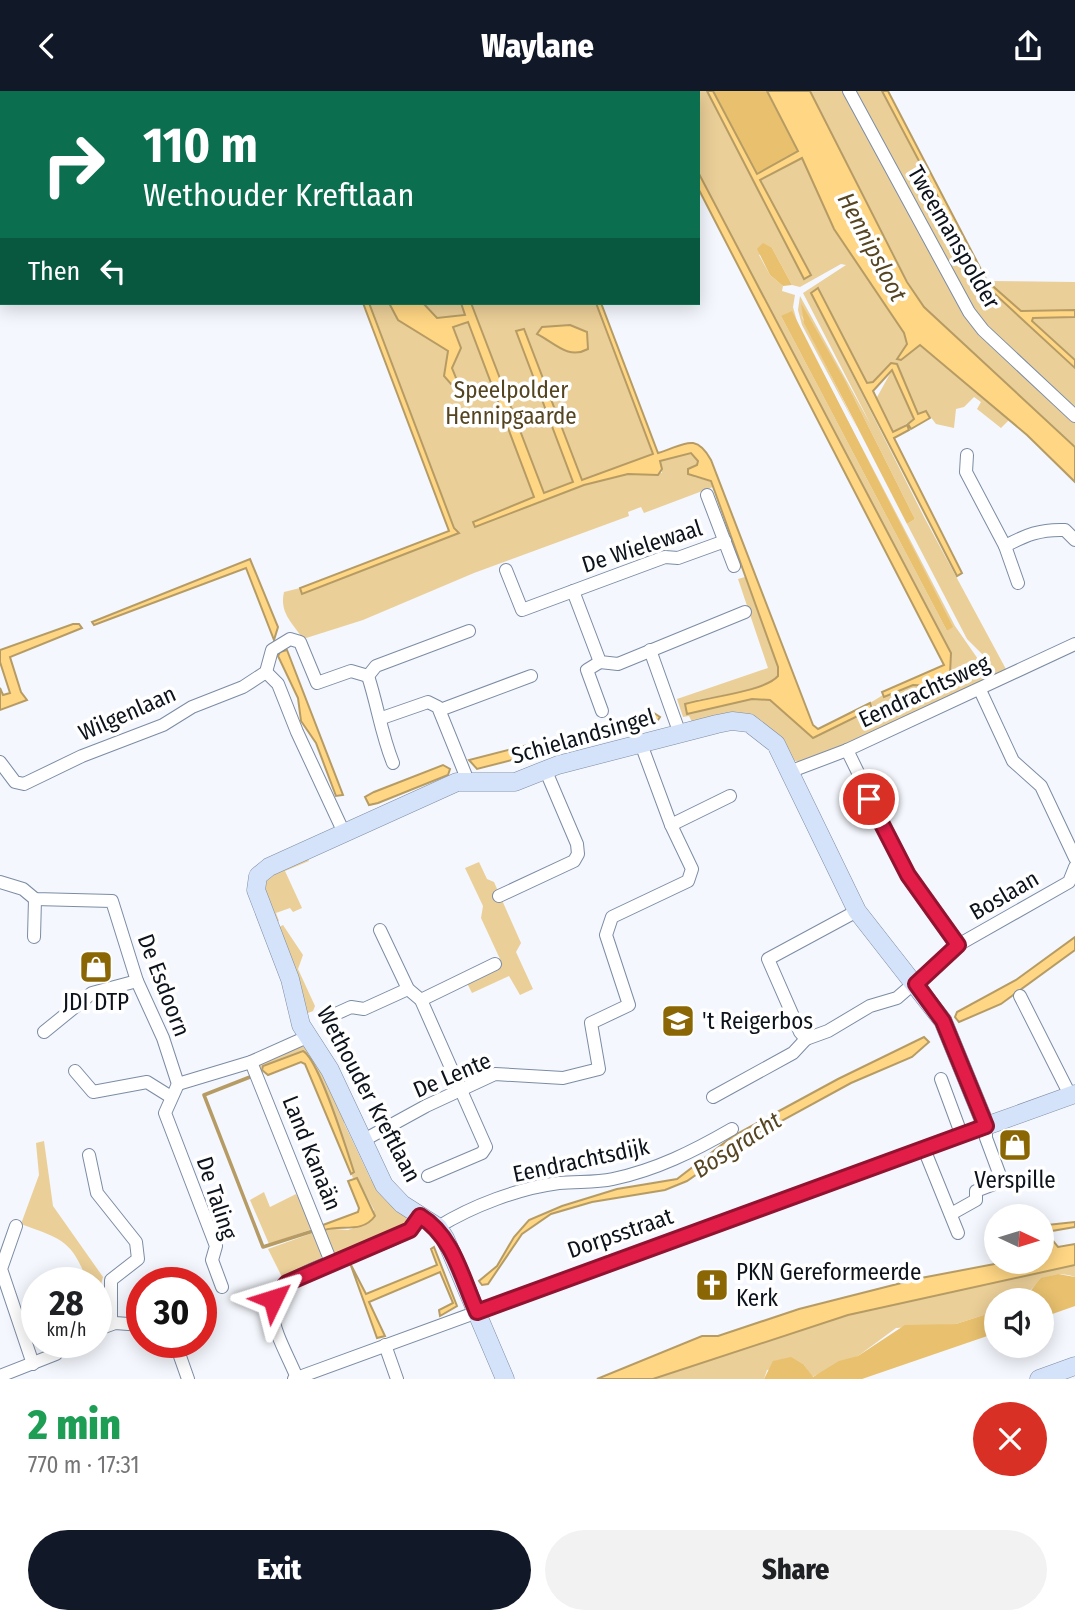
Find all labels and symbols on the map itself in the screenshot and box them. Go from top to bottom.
street label: Tweemanspolder [902,160,1006,314]
water label: Hennipsloot [832,188,912,306]
park label: Speelpolder Hennipgaarde [445,376,577,430]
street label: De Wielewaal [578,513,706,579]
street label: Eendrachtsweg [854,648,994,734]
street label: Wilgenlaan [74,679,180,747]
street label: Schielandsingel [508,702,658,770]
pin [839,769,899,829]
street label: Boslaan [965,864,1043,926]
street label: De Esdoorn [132,930,196,1040]
shop icon: JDI DTP [77,948,115,986]
place label: JDI DTP [63,988,129,1016]
street label: Wethouder Kreftlaan [311,1001,427,1187]
school or university icon: 't Reigerbos [659,1002,697,1040]
place label: 't Reigerbos [702,1007,813,1035]
street label: De Lente [409,1046,495,1104]
street label: Land Kanaän [276,1092,348,1214]
water label: Bosgracht [688,1106,786,1184]
shop icon: Verspille [996,1126,1034,1164]
street label: Eendrachtsdijk [510,1132,652,1188]
street label: De Taling [190,1153,244,1243]
place label: Verspille [974,1166,1056,1194]
street label: Dorpsstraat [563,1202,677,1264]
north arrow [984,1204,1054,1274]
place label: PKN Gereformeerde Kerk [736,1258,921,1312]
position arrow [236,1262,310,1336]
church icon: PKN Gereformeerde Kerk [693,1266,731,1304]
speed limit sign: 30 [126,1267,217,1358]

